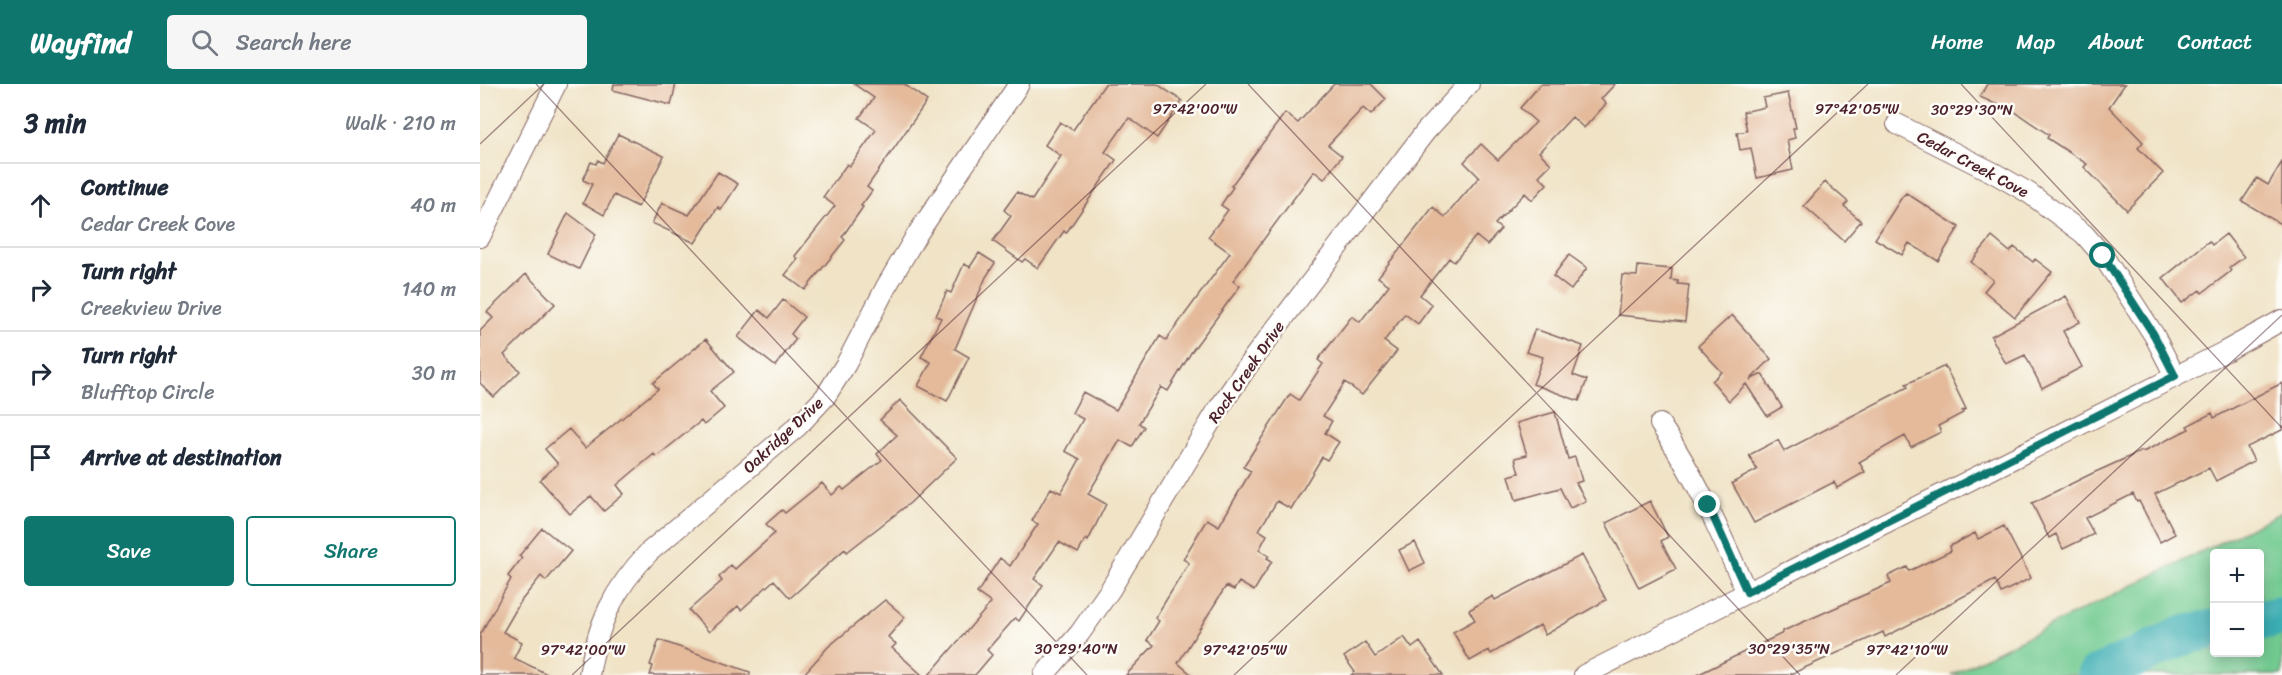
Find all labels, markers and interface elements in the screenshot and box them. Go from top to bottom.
search box [167,15,587,69]
text: Wayfind [30,18,131,67]
text: Search here [236,23,352,62]
text: Home [1931,23,1983,61]
text: Map [2016,23,2055,61]
text: About [2088,23,2145,61]
text: Contact [2178,23,2252,61]
icon: search [188,26,221,59]
text: 97°42'00"W [1153,96,1238,122]
text: 97°42'05"W [1815,96,1900,122]
text: 30°29'30"N [1931,97,2014,123]
text: 3 min [24,100,86,146]
text: Walk · 210 m [345,106,456,141]
street label: Cedar Creek Cove [1912,122,2035,206]
text: Continue [81,168,169,207]
text: 40 m [410,188,456,223]
icon: ahead [24,189,57,222]
text: Cedar Creek Cove [81,207,235,242]
route start [2089,242,2115,268]
text: Turn right [81,252,176,291]
text: 140 m [402,272,456,307]
icon: right [24,273,57,306]
text: Creekview Drive [81,291,222,326]
street label: Rock Creek Drive [1200,315,1292,429]
text: Turn right [81,336,176,375]
text: 30 m [412,356,456,391]
icon: right [24,357,57,390]
text: Blufftop Circle [81,375,215,410]
street label: Oakridge Drive [736,389,830,481]
text: Arrive at destination [81,438,282,477]
icon: arrive [24,441,57,474]
route end [1694,491,1720,517]
button: Save [24,516,234,586]
button: Share [246,516,456,586]
map controls [2210,549,2264,657]
button: + [2210,549,2264,603]
button: − [2210,603,2264,657]
text: 30°29'40"N [1034,636,1118,662]
text: 30°29'35"N [1748,636,1830,662]
text: 97°42'00"W [541,637,626,663]
text: 97°42'05"W [1203,637,1288,663]
text: 97°42'10"W [1866,637,1948,663]

